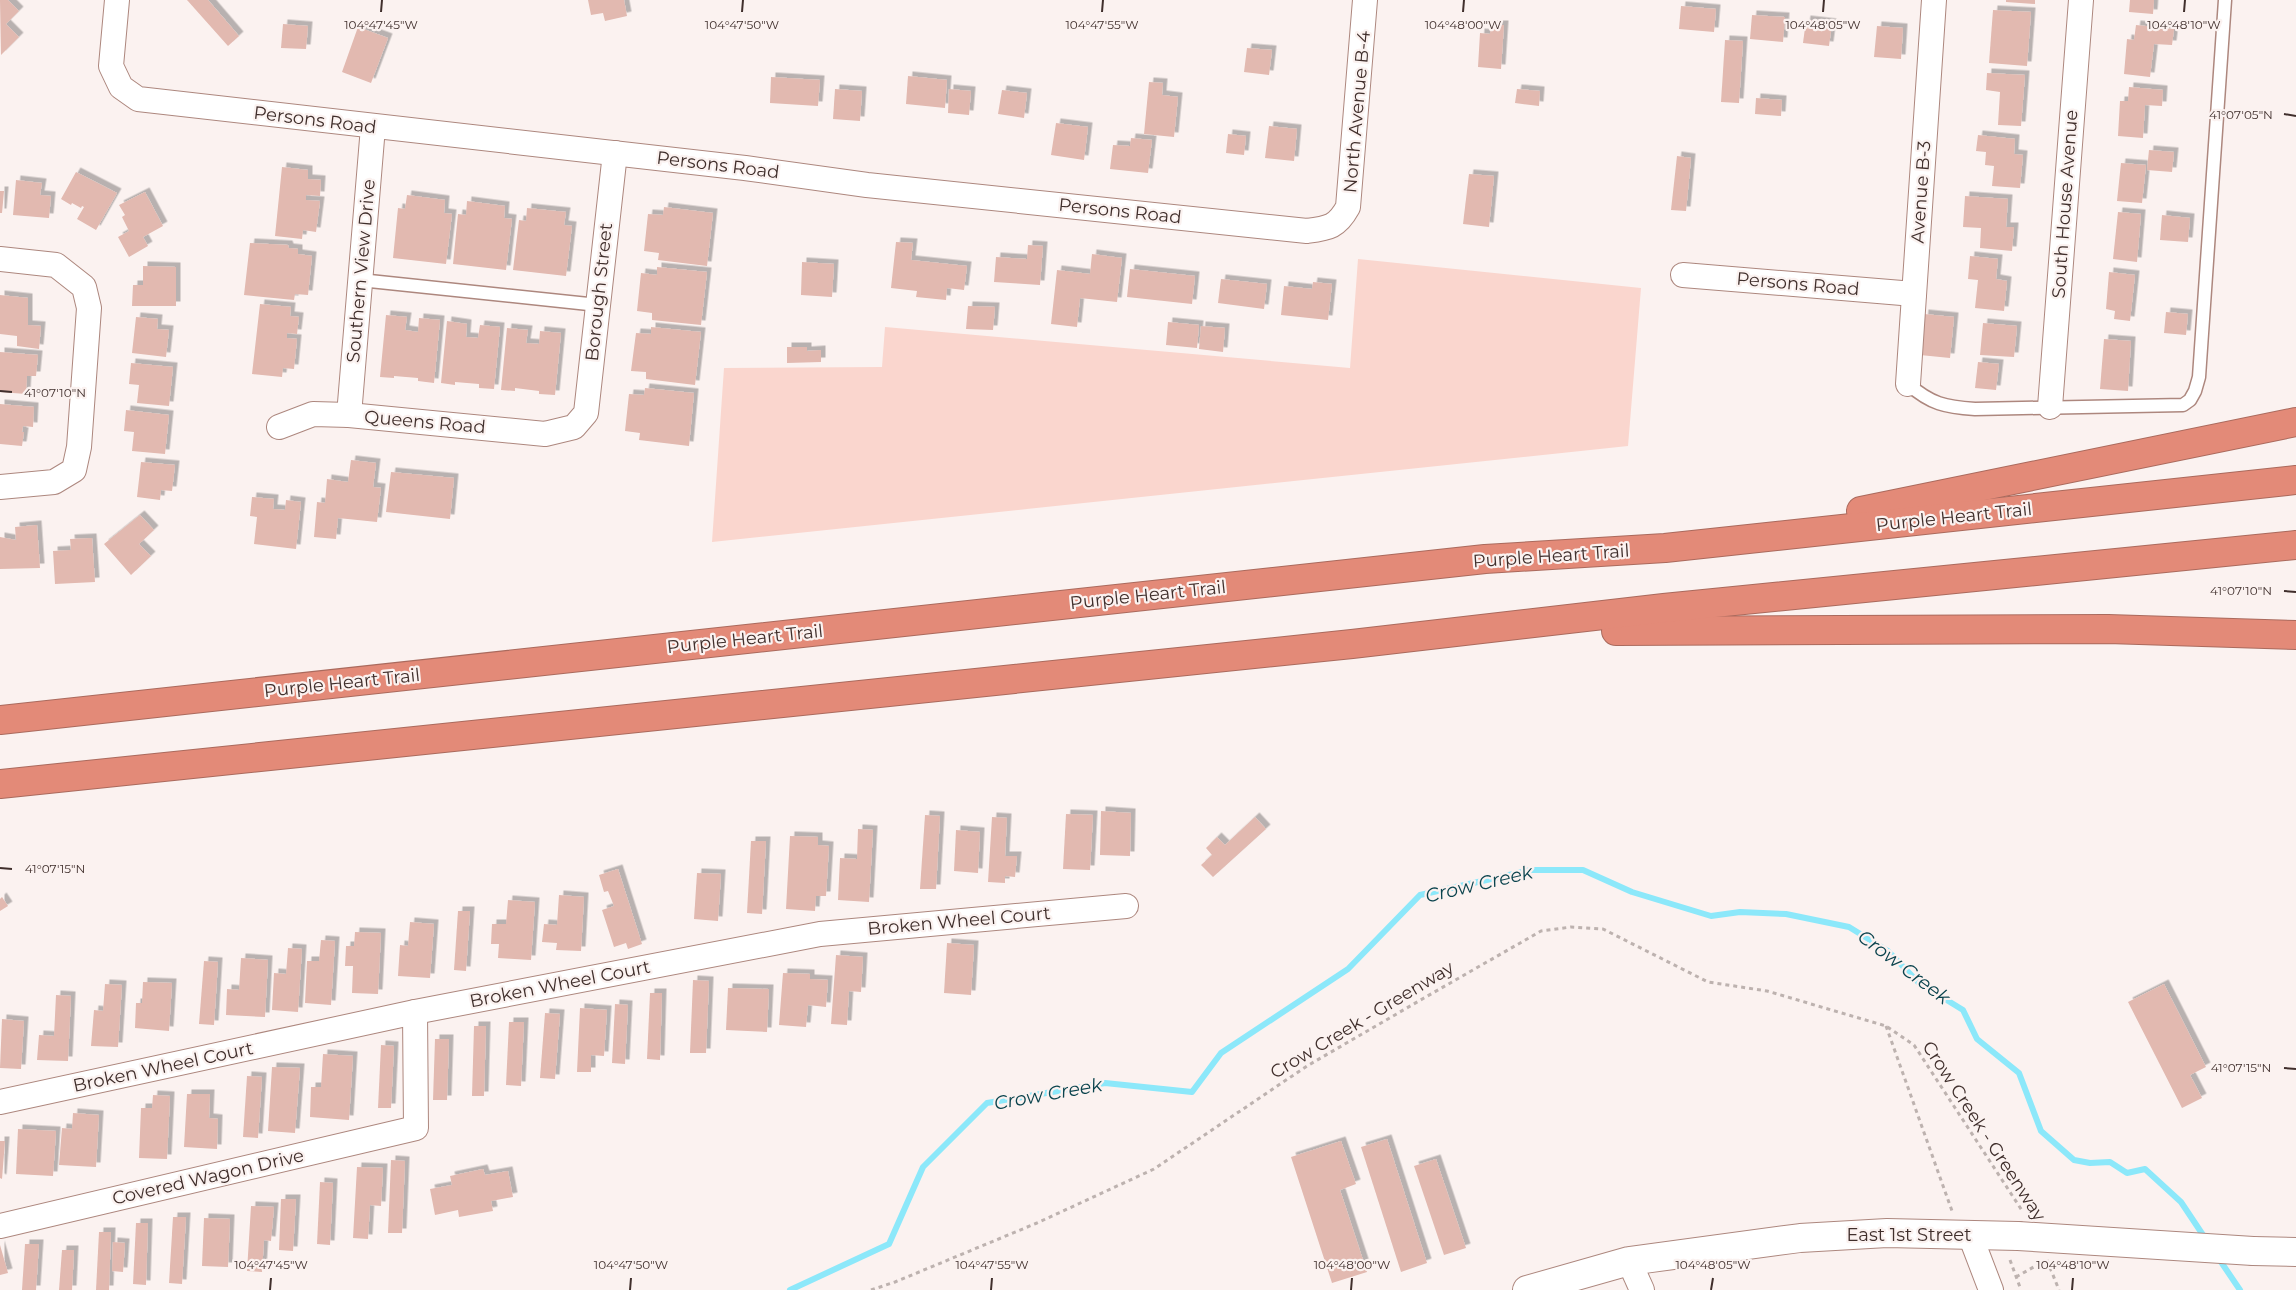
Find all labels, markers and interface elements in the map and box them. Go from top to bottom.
text: 104°47'45"W [344,17,418,32]
text: 104°47'50"W [705,17,779,32]
text: 104°47'55"W [1065,17,1139,32]
text: 104°48'00"W [1425,17,1501,32]
text: 104°48'05"W [1785,17,1861,32]
text: 104°48'10"W [2147,17,2221,32]
street label: North Avenue B-4 [1339,30,1375,194]
street label: Persons Road [252,102,378,138]
text: 41°07'05"N [2209,107,2273,122]
street label: South House Avenue [2047,109,2083,299]
street label: Avenue B-3 [1906,140,1936,244]
street label: Persons Road [655,147,781,183]
street label: Southern View Drive [342,178,380,364]
street label: Persons Road [1057,194,1183,228]
street label: Borough Street [581,222,617,362]
street label: Persons Road [1736,268,1860,300]
text: 41°07'10"N [24,385,86,400]
street label: Queens Road [363,406,487,438]
street label: Purple Heart Trail [1875,498,2033,536]
street label: Purple Heart Trail [1472,540,1630,572]
street label: Purple Heart Trail [1069,576,1227,614]
text: 41°07'10"N [2210,583,2272,598]
street label: Purple Heart Trail [666,620,824,658]
street label: Purple Heart Trail [263,664,421,702]
water label: Crow Creek [1423,860,1536,908]
text: 41°07'15"N [25,861,85,876]
street label: Broken Wheel Court [867,902,1051,940]
water label: Crow Creek [1853,925,1955,1010]
street label: Broken Wheel Court [468,956,652,1012]
street label: Crow Creek - Greenway [1266,956,1458,1084]
street label: Broken Wheel Court [71,1037,255,1097]
street label: Crow Creek - Greenway [1918,1037,2051,1225]
text: 41°07'15"N [2211,1060,2271,1075]
water label: Crow Creek [992,1073,1105,1115]
street label: Covered Wagon Drive [110,1144,306,1210]
street label: East 1st Street [1846,1224,1972,1246]
text: 104°47'45"W [234,1257,308,1272]
text: 104°47'50"W [594,1257,668,1272]
text: 104°47'55"W [955,1257,1029,1272]
text: 104°48'00"W [1314,1257,1390,1272]
text: 104°48'05"W [1675,1257,1751,1272]
text: 104°48'10"W [2036,1257,2110,1272]

